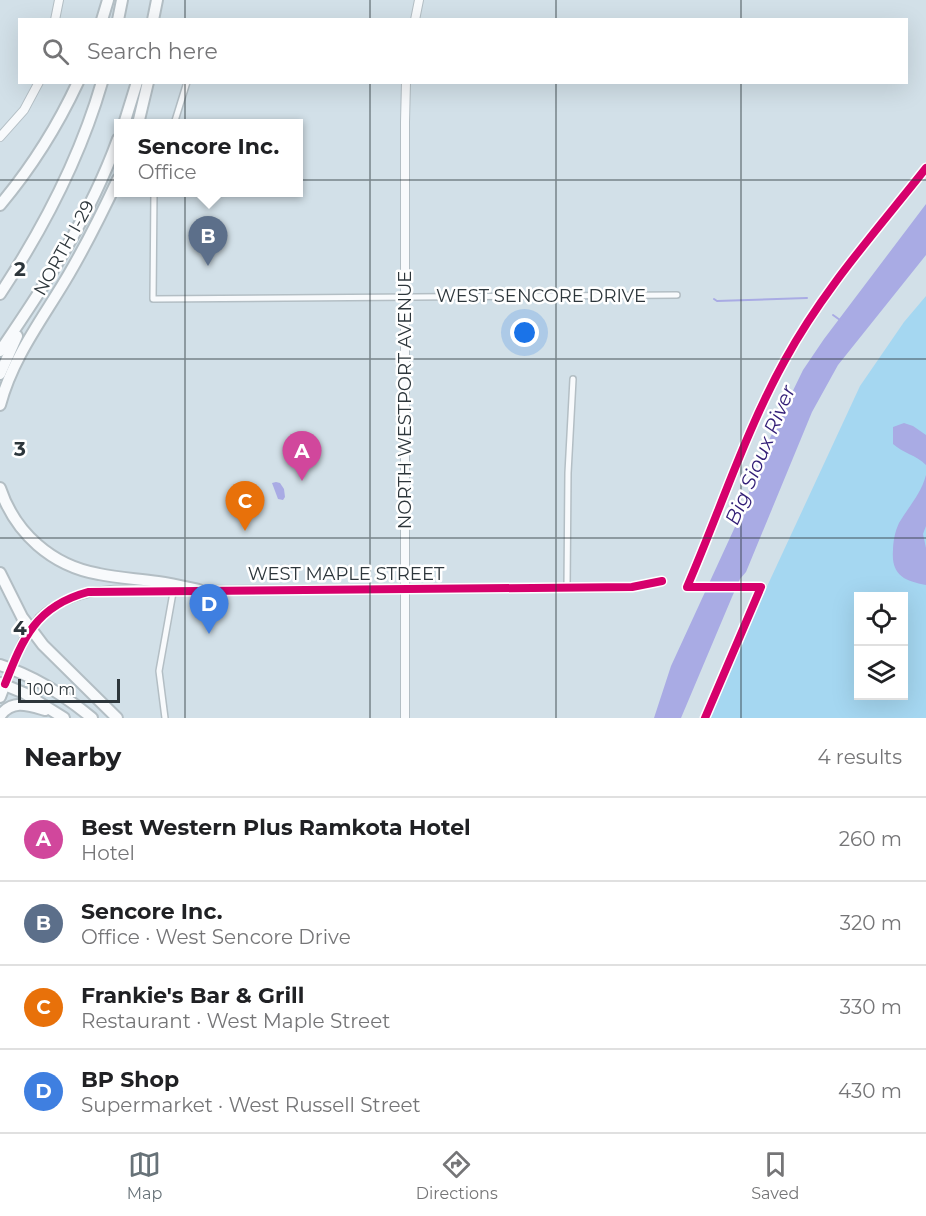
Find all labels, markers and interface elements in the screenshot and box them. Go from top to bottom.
search box [18,18,908,84]
icon: search [39,35,72,68]
text: Search here [87,38,218,65]
popup [114,119,303,197]
text: Sencore Inc. [138,133,279,160]
text: Office [138,160,197,184]
street label: NORTH I-29 [29,196,99,299]
pin: B [188,216,228,266]
text: 2 [14,257,26,281]
street label: NORTH WESTPORT AVENUE [394,271,416,529]
street label: WEST SENCORE DRIVE [436,285,646,307]
your location [510,318,539,347]
water label: Big Sioux River [720,381,801,528]
pin: A [282,432,322,481]
text: 3 [13,437,26,461]
pin: C [226,482,264,531]
street label: WEST MAPLE STREET [248,563,445,585]
pin: D [190,584,228,634]
map controls [854,592,908,700]
button: locate [854,592,908,646]
text: 4 [13,616,27,640]
button: layers [854,646,908,700]
scale bar [18,676,120,704]
text: 100 m [27,680,75,699]
text: Nearby [24,741,121,773]
text: 4 results [817,745,902,769]
text: Best Western Plus Ramkota Hotel [81,814,471,841]
text: A [36,827,51,851]
text: 260 m [839,827,902,851]
text: Hotel [81,841,135,865]
text: Sencore Inc. [81,898,223,925]
text: B [36,911,51,935]
text: 320 m [840,911,902,935]
text: Office · West Sencore Drive [81,925,351,949]
text: Frankie's Bar & Grill [81,982,304,1009]
text: C [36,995,51,1019]
text: 330 m [840,995,902,1019]
text: Restaurant · West Maple Street [81,1009,390,1033]
text: BP Shop [81,1066,179,1093]
text: D [35,1079,52,1103]
text: 430 m [838,1079,902,1103]
text: Supermarket · West Russell Street [81,1093,421,1117]
tab: Map [127,1148,162,1203]
tab: Directions [416,1148,498,1203]
tab: Saved [751,1148,799,1203]

